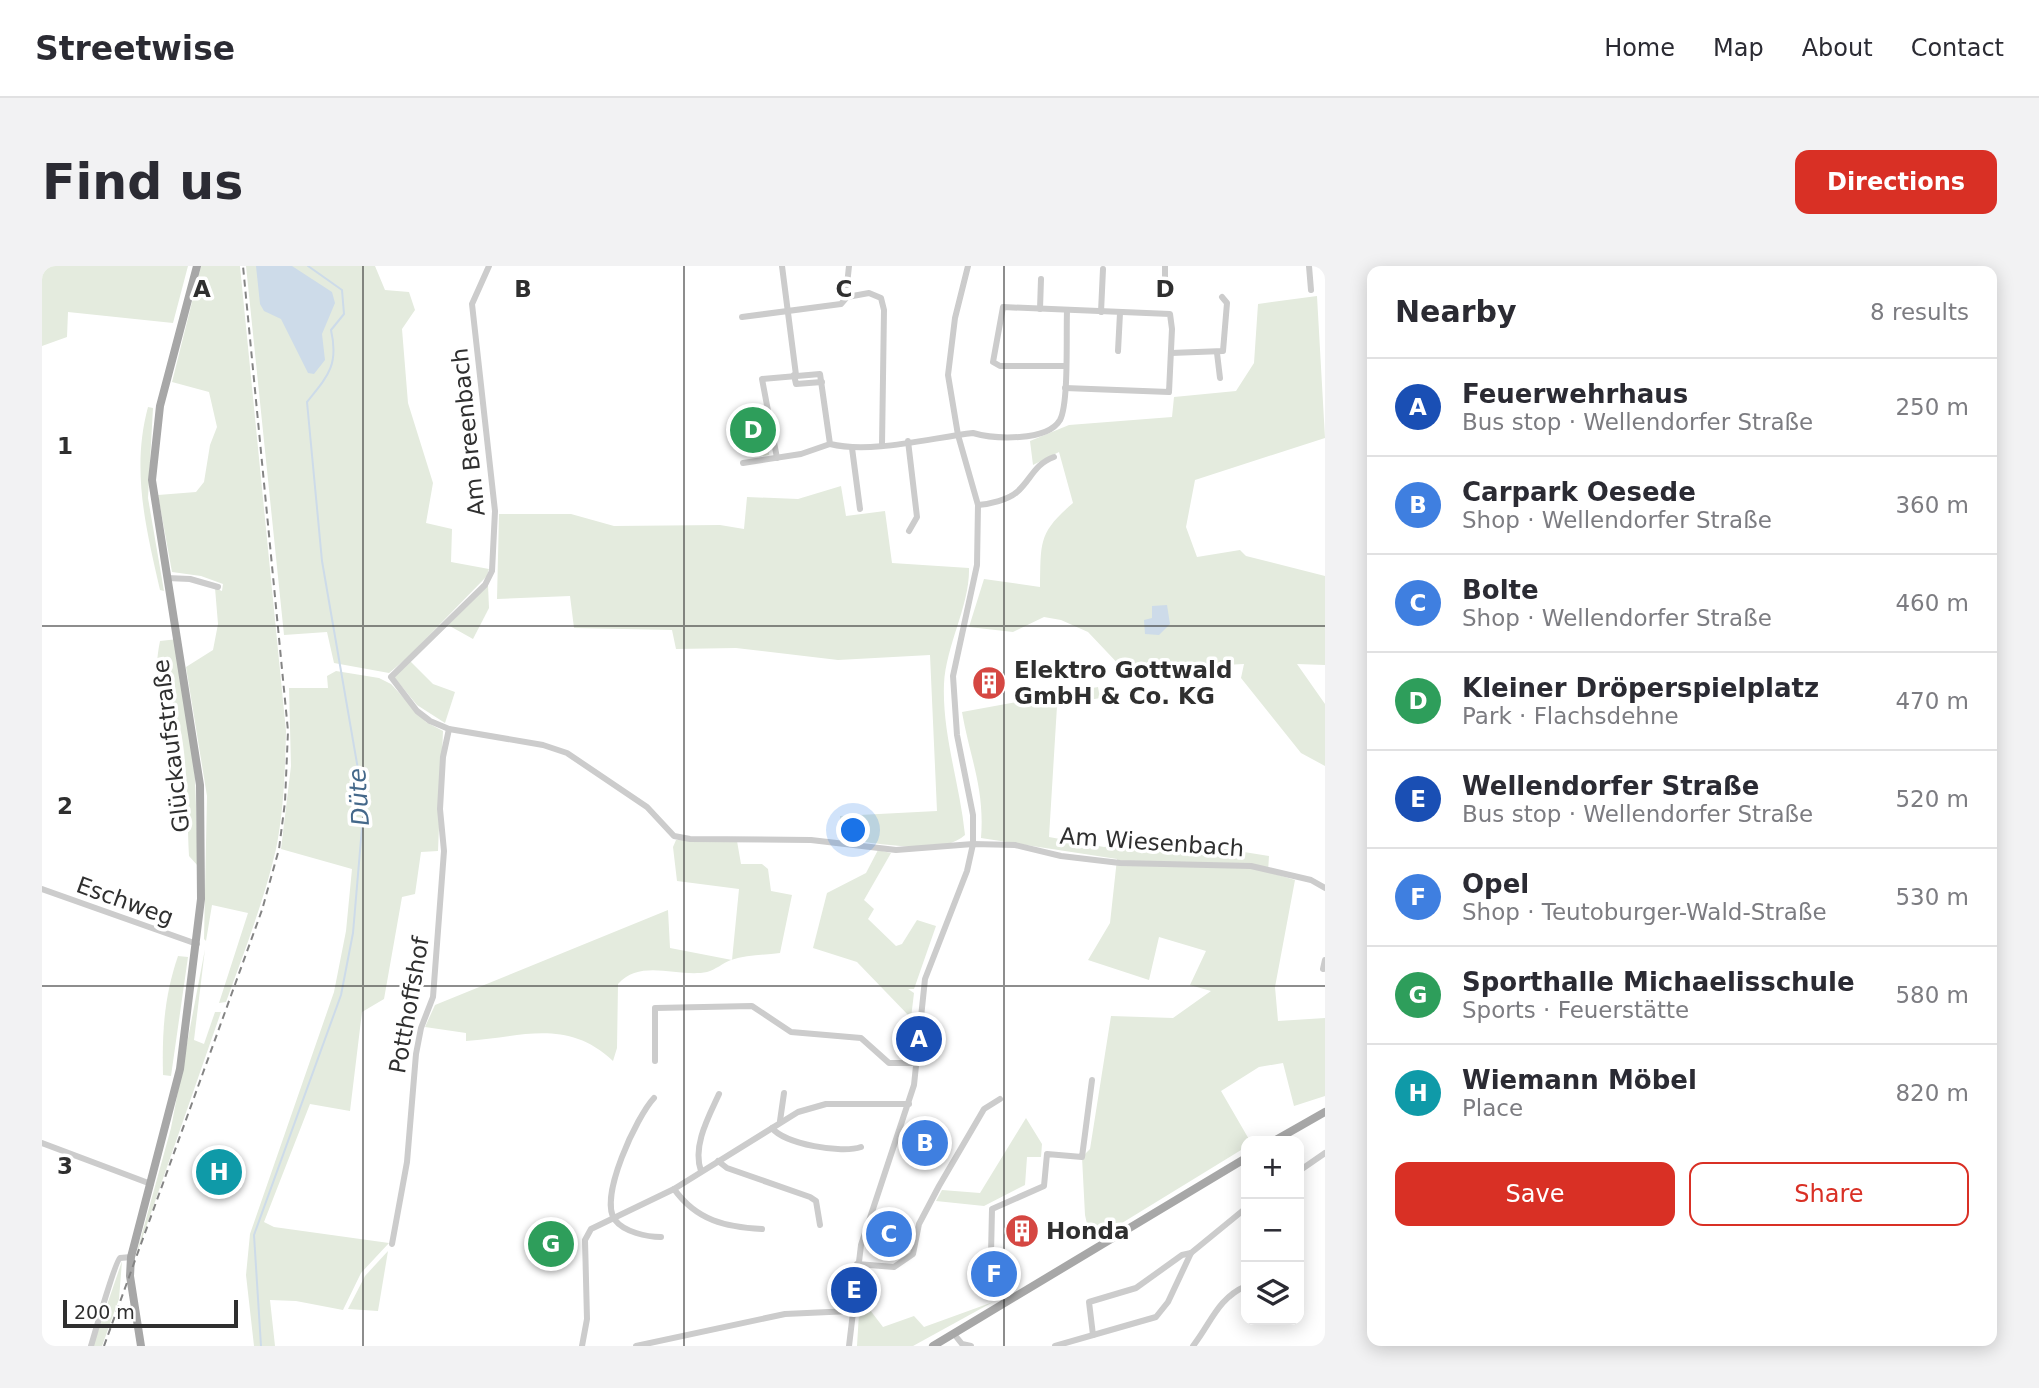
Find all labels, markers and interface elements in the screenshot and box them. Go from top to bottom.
text: Streetwise [35,29,235,68]
text: Home [1604,34,1675,62]
text: Map [1713,34,1764,62]
text: About [1802,34,1873,62]
text: Contact [1911,34,2004,62]
button: Directions [1795,150,1997,214]
text: Find us [42,154,243,211]
text: A [193,276,211,302]
text: B [514,276,532,302]
text: C [836,276,852,302]
text: D [1155,276,1175,302]
text: Nearby [1395,294,1517,329]
text: 8 results [1870,299,1969,325]
street label: Am Breenbach [446,347,490,517]
text: Feuerwehrhaus [1462,379,1688,409]
text: A [1409,394,1427,420]
text: 250 m [1895,394,1969,420]
pin: D [730,404,776,456]
text: Bus stop · Wellendorfer Straße [1462,409,1813,435]
text: 1 [57,433,73,459]
text: Carpark Oesede [1462,477,1696,507]
text: B [1409,492,1427,518]
text: 360 m [1895,492,1969,518]
text: Shop · Wellendorfer Straße [1462,507,1772,533]
text: Bolte [1462,575,1539,605]
text: C [1410,590,1426,616]
text: 460 m [1895,590,1969,616]
text: Shop · Wellendorfer Straße [1462,605,1772,631]
place label: Elektro Gottwald GmbH & Co. KG [1014,657,1232,709]
street label: Glückaufstraße [147,658,195,834]
building icon: Elektro Gottwald GmbH & Co. KG [970,664,1008,702]
text: Kleiner Dröperspielplatz [1462,673,1819,703]
text: D [1408,688,1428,714]
text: 470 m [1895,688,1969,714]
text: Park · Flachsdehne [1462,703,1679,729]
water label: Düte [343,767,375,827]
text: Wellendorfer Straße [1462,771,1759,801]
text: E [1410,786,1426,812]
text: 520 m [1895,786,1969,812]
text: 2 [57,793,73,819]
text: Bus stop · Wellendorfer Straße [1462,801,1813,827]
your location [836,813,870,847]
street label: Am Wiesenbach [1059,823,1245,861]
text: Opel [1462,869,1529,899]
street label: Eschweg [73,871,177,931]
text: F [1410,884,1426,910]
text: 530 m [1895,884,1969,910]
text: Shop · Teutoburger-Wald-Straße [1462,899,1827,925]
street label: Potthoffshof [384,934,434,1075]
text: Sporthalle Michaelisschule [1462,967,1855,997]
text: G [1409,982,1427,1008]
text: 580 m [1895,982,1969,1008]
text: Sports · Feuerstätte [1462,997,1689,1023]
pin: A [896,1013,942,1065]
text: Wiemann Möbel [1462,1065,1697,1095]
text: H [1408,1080,1428,1106]
text: 820 m [1895,1080,1969,1106]
text: Place [1462,1095,1523,1121]
pin: B [902,1117,948,1169]
map controls [1241,1136,1304,1325]
button: + [1241,1136,1304,1199]
pin: H [196,1146,242,1198]
text: 3 [57,1153,73,1179]
button: Save [1395,1162,1675,1226]
button: Share [1689,1162,1969,1226]
button: − [1241,1199,1304,1262]
pin: C [866,1208,912,1260]
building icon: Honda [1003,1212,1041,1250]
pin: G [528,1218,574,1270]
place label: Honda [1046,1218,1129,1244]
pin: F [971,1248,1017,1300]
button: layers [1241,1262,1304,1325]
pin: E [831,1264,877,1316]
scale bar [63,1297,238,1329]
text: 200 m [74,1301,135,1323]

